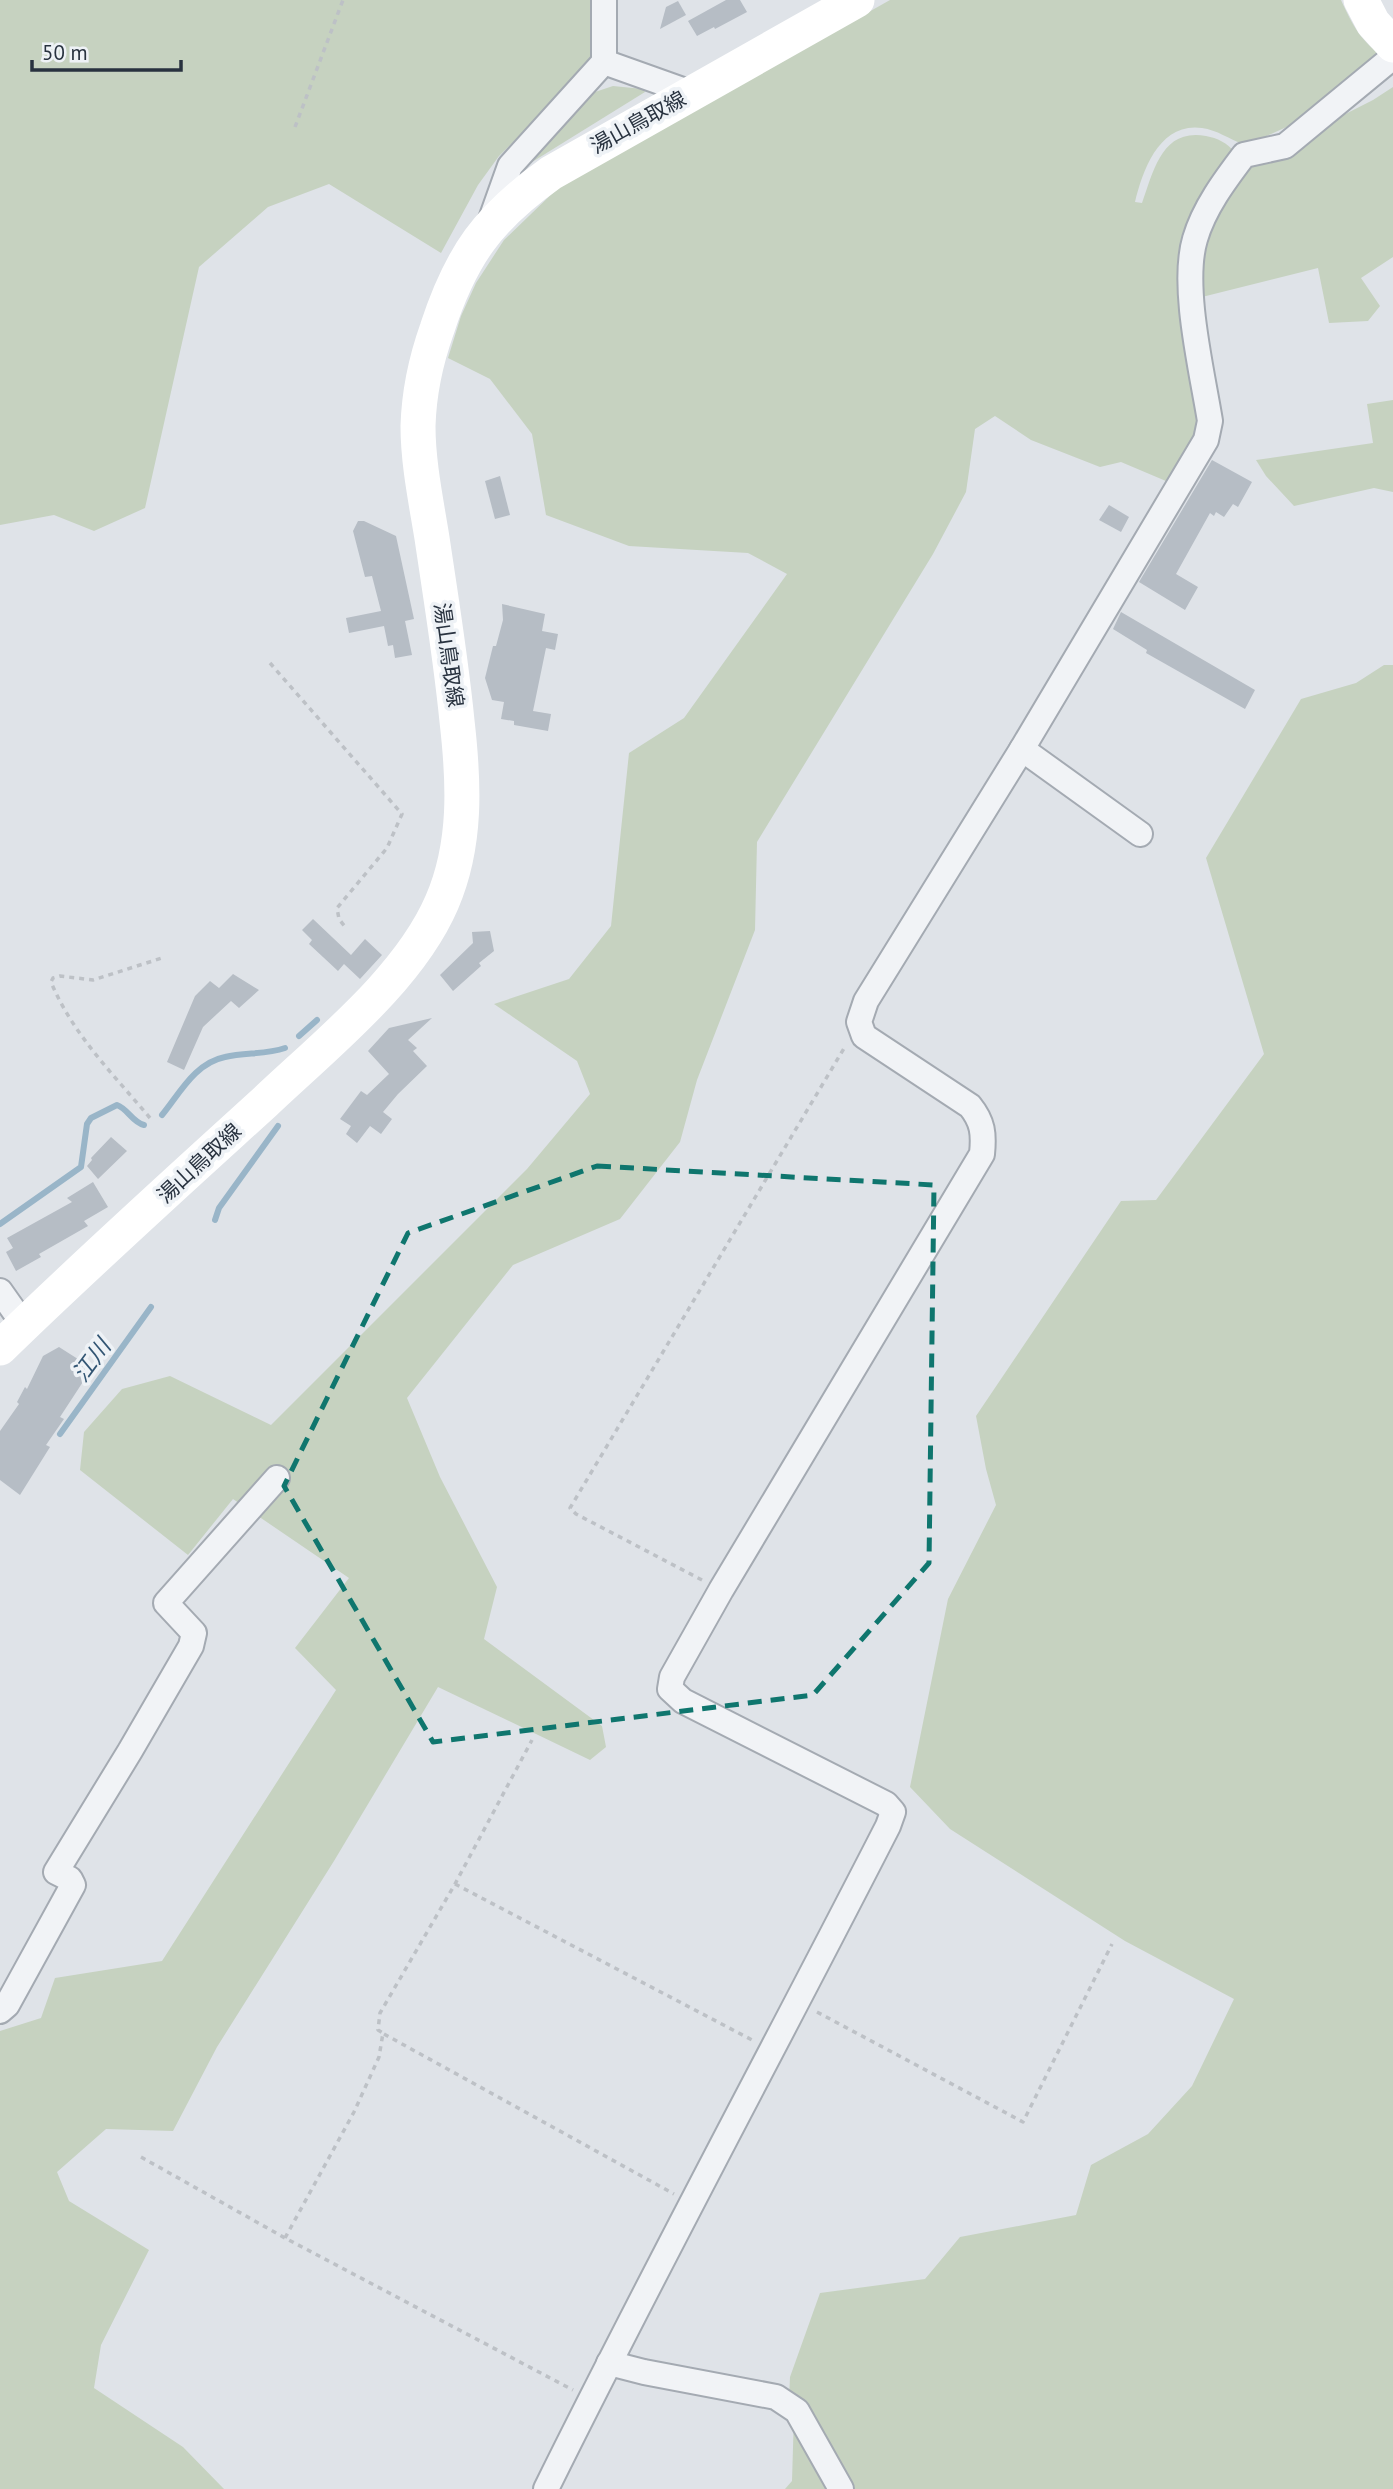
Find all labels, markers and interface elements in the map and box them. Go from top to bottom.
scale bar [32,28,180,72]
text: 50 m [42,39,88,66]
street label: 湯山鳥取線 [586,85,690,159]
street label: 湯山鳥取線 [428,601,470,709]
street label: 湯山鳥取線 [151,1117,247,1209]
water label: 江川 [66,1330,118,1387]

